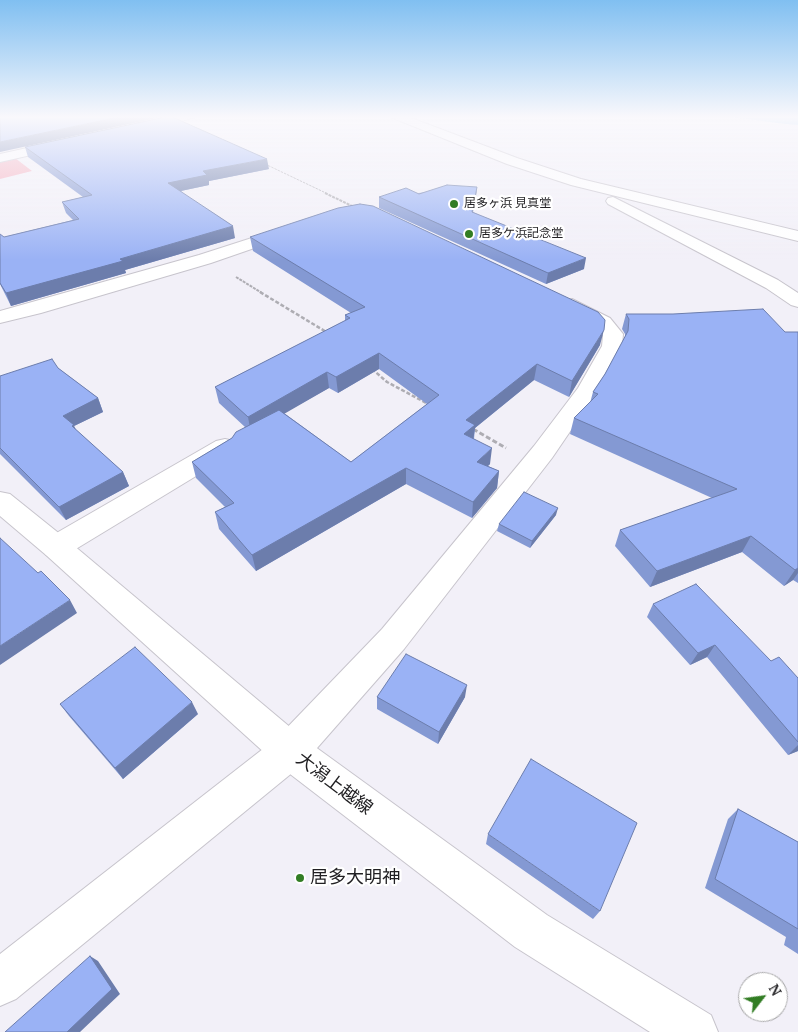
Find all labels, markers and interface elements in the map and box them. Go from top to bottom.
place label: 居多ヶ浜 見真堂 [464,197,551,211]
marker: 居多ヶ浜 見真堂 [448,198,460,210]
place label: 居多ケ浜記念堂 [479,227,563,241]
marker: 居多ケ浜記念堂 [463,228,475,240]
street label: 大潟上越線 [292,748,376,820]
place label: 居多大明神 [310,867,400,889]
marker: 居多大明神 [294,872,306,884]
north arrow [738,972,788,1022]
text: N [765,980,786,999]

